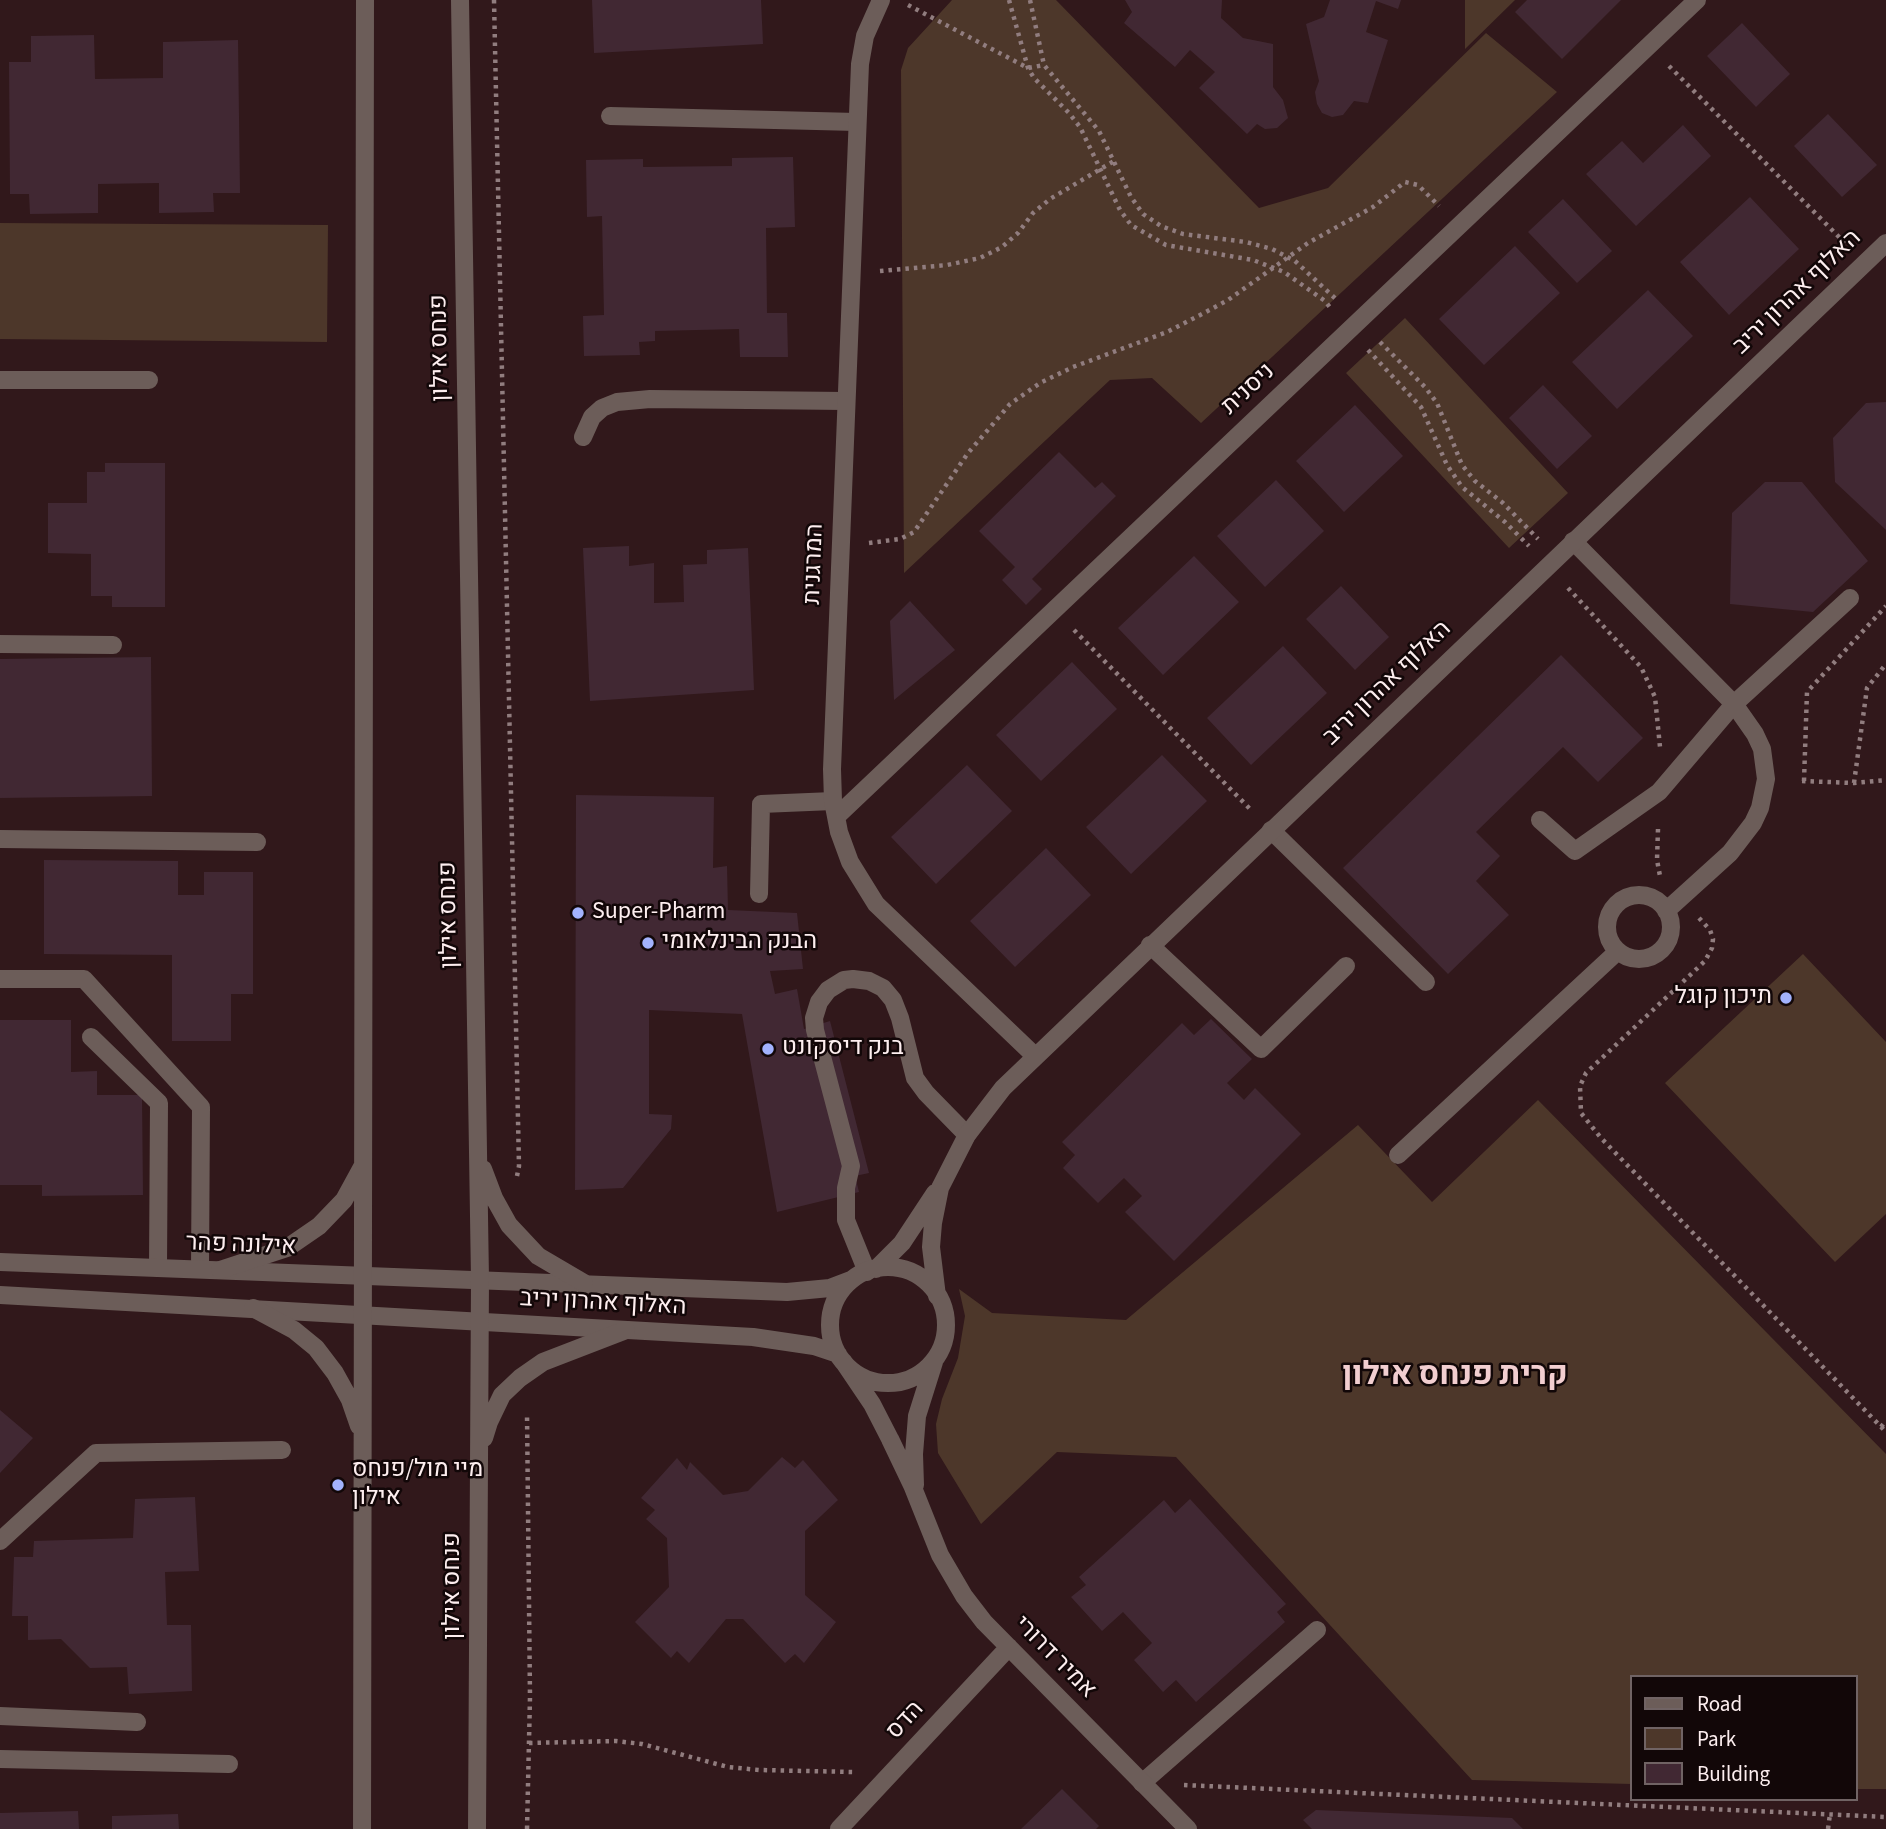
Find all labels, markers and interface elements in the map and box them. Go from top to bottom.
street label: האלוף אהרון יריב [1728,225,1868,361]
street label: פנחס אילון [426,294,456,402]
street label: ניסנית [1216,358,1282,422]
street label: המרגנית [799,523,831,605]
street label: האלוף אהרון יריב [1318,616,1458,752]
street label: פנחס אילון [435,861,465,969]
place label: Super-Pharm [592,899,725,927]
marker: Super-Pharm [570,905,586,921]
place label: הבנק הבינלאומי [662,929,817,957]
marker: הבנק הבינלאומי [640,935,656,951]
place label: תיכון קוגל [1674,984,1772,1012]
marker: תיכון קוגל [1778,990,1794,1006]
place label: בנק דיסקונט [782,1035,904,1063]
marker: בנק דיסקונט [760,1041,776,1057]
street label: אילונה פהר [185,1230,297,1262]
street label: האלוף אהרון יריב [519,1285,687,1323]
district label: קרית פנחס אילון [1342,1358,1568,1396]
place label: מיי מול/פנחס אילון [352,1457,483,1513]
marker: מיי מול/פנחס אילון [330,1477,346,1493]
street label: פנחס אילון [440,1532,468,1640]
street label: אמיר דרורי [1007,1611,1101,1705]
legend [1630,1675,1858,1801]
text: Road [1697,1689,1742,1719]
street label: הדס [881,1696,931,1746]
text: Park [1697,1724,1736,1754]
text: Building [1697,1759,1770,1789]

